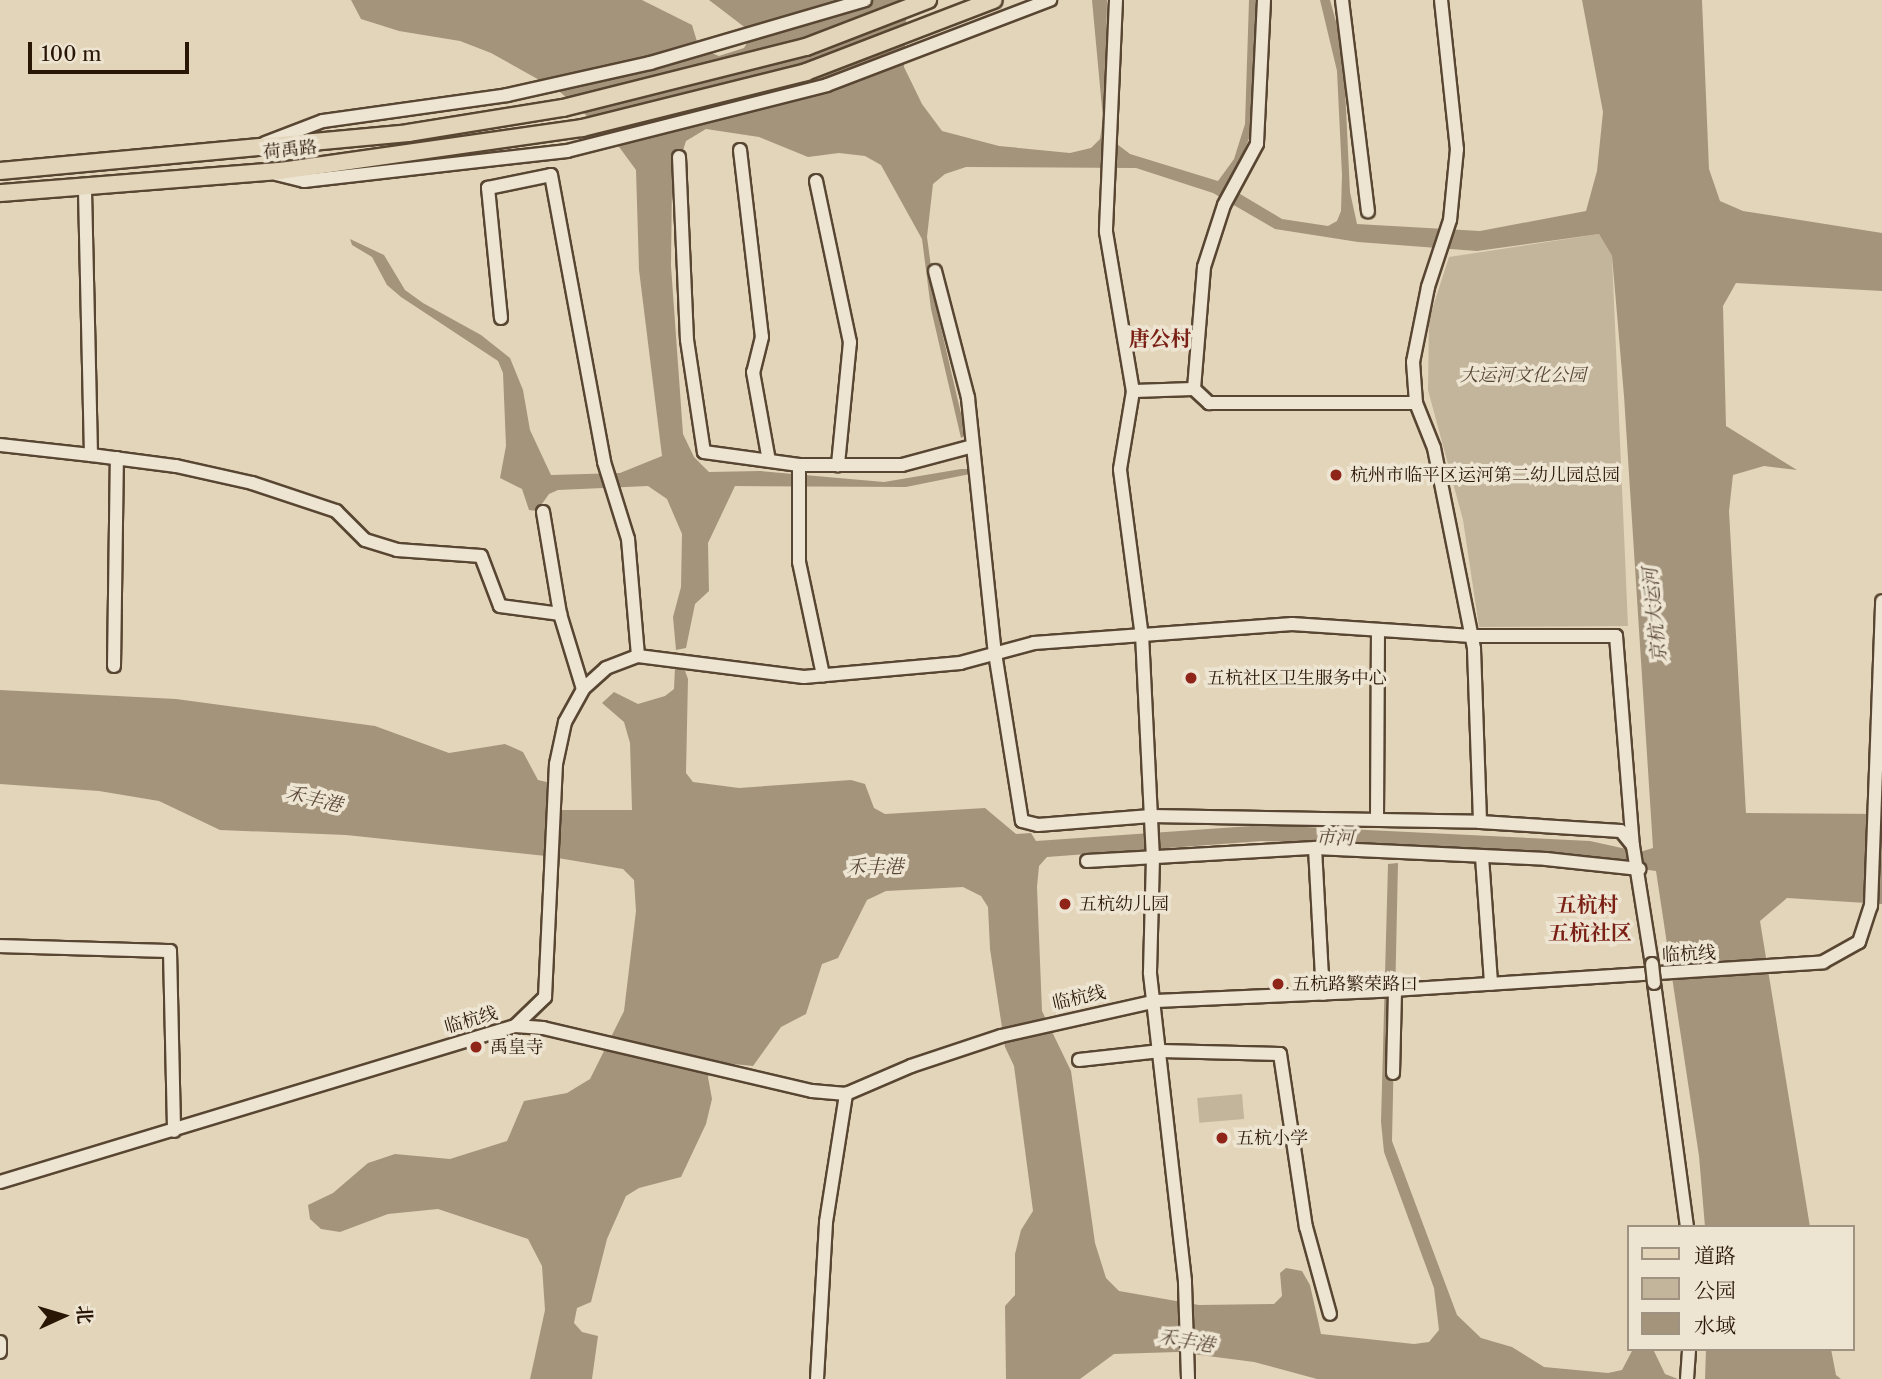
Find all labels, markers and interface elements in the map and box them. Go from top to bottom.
scale bar [32,28,192,72]
text: 100 m [41,41,102,66]
street label: 荷禹路 [262,136,318,164]
district label: 唐公村 [1129,326,1191,352]
park label: 大运河文化公园 [1460,364,1586,386]
place label: 杭州市临平区运河第二幼儿园总园 [1350,464,1620,486]
marker: 杭州市临平区运河第二幼儿园总园 [1328,467,1344,483]
water label: 京杭大运河 [1639,567,1671,663]
place label: 五杭社区卫生服务中心 [1207,667,1387,689]
marker: 五杭社区卫生服务中心 [1181,668,1201,688]
water label: 禾丰港 [284,781,344,817]
water label: 市河 [1316,826,1354,850]
water label: 禾丰港 [847,856,903,878]
district label: 五杭村 [1556,892,1618,918]
place label: 五杭幼儿园 [1079,893,1169,915]
marker: 五杭幼儿园 [1057,896,1073,912]
district label: 五杭社区 [1548,920,1632,946]
street label: 临杭线 [1661,942,1717,966]
place label: 五杭路繁荣路口 [1292,973,1418,995]
marker: 五杭路繁荣路口 [1270,976,1286,992]
street label: 临杭线 [1050,981,1108,1015]
street label: 临杭线 [442,1002,500,1038]
place label: 禹皇寺 [490,1036,544,1058]
marker: 禹皇寺 [468,1039,484,1055]
place label: 五杭小学 [1236,1127,1308,1149]
marker: 五杭小学 [1214,1130,1230,1146]
legend [1626,1225,1854,1351]
text: 道路 [1694,1243,1736,1268]
text: 公园 [1694,1278,1736,1303]
north arrow [28,1281,98,1351]
text: 北 [72,1304,97,1325]
text: 水域 [1694,1313,1736,1338]
water label: 禾丰港 [1156,1325,1216,1357]

